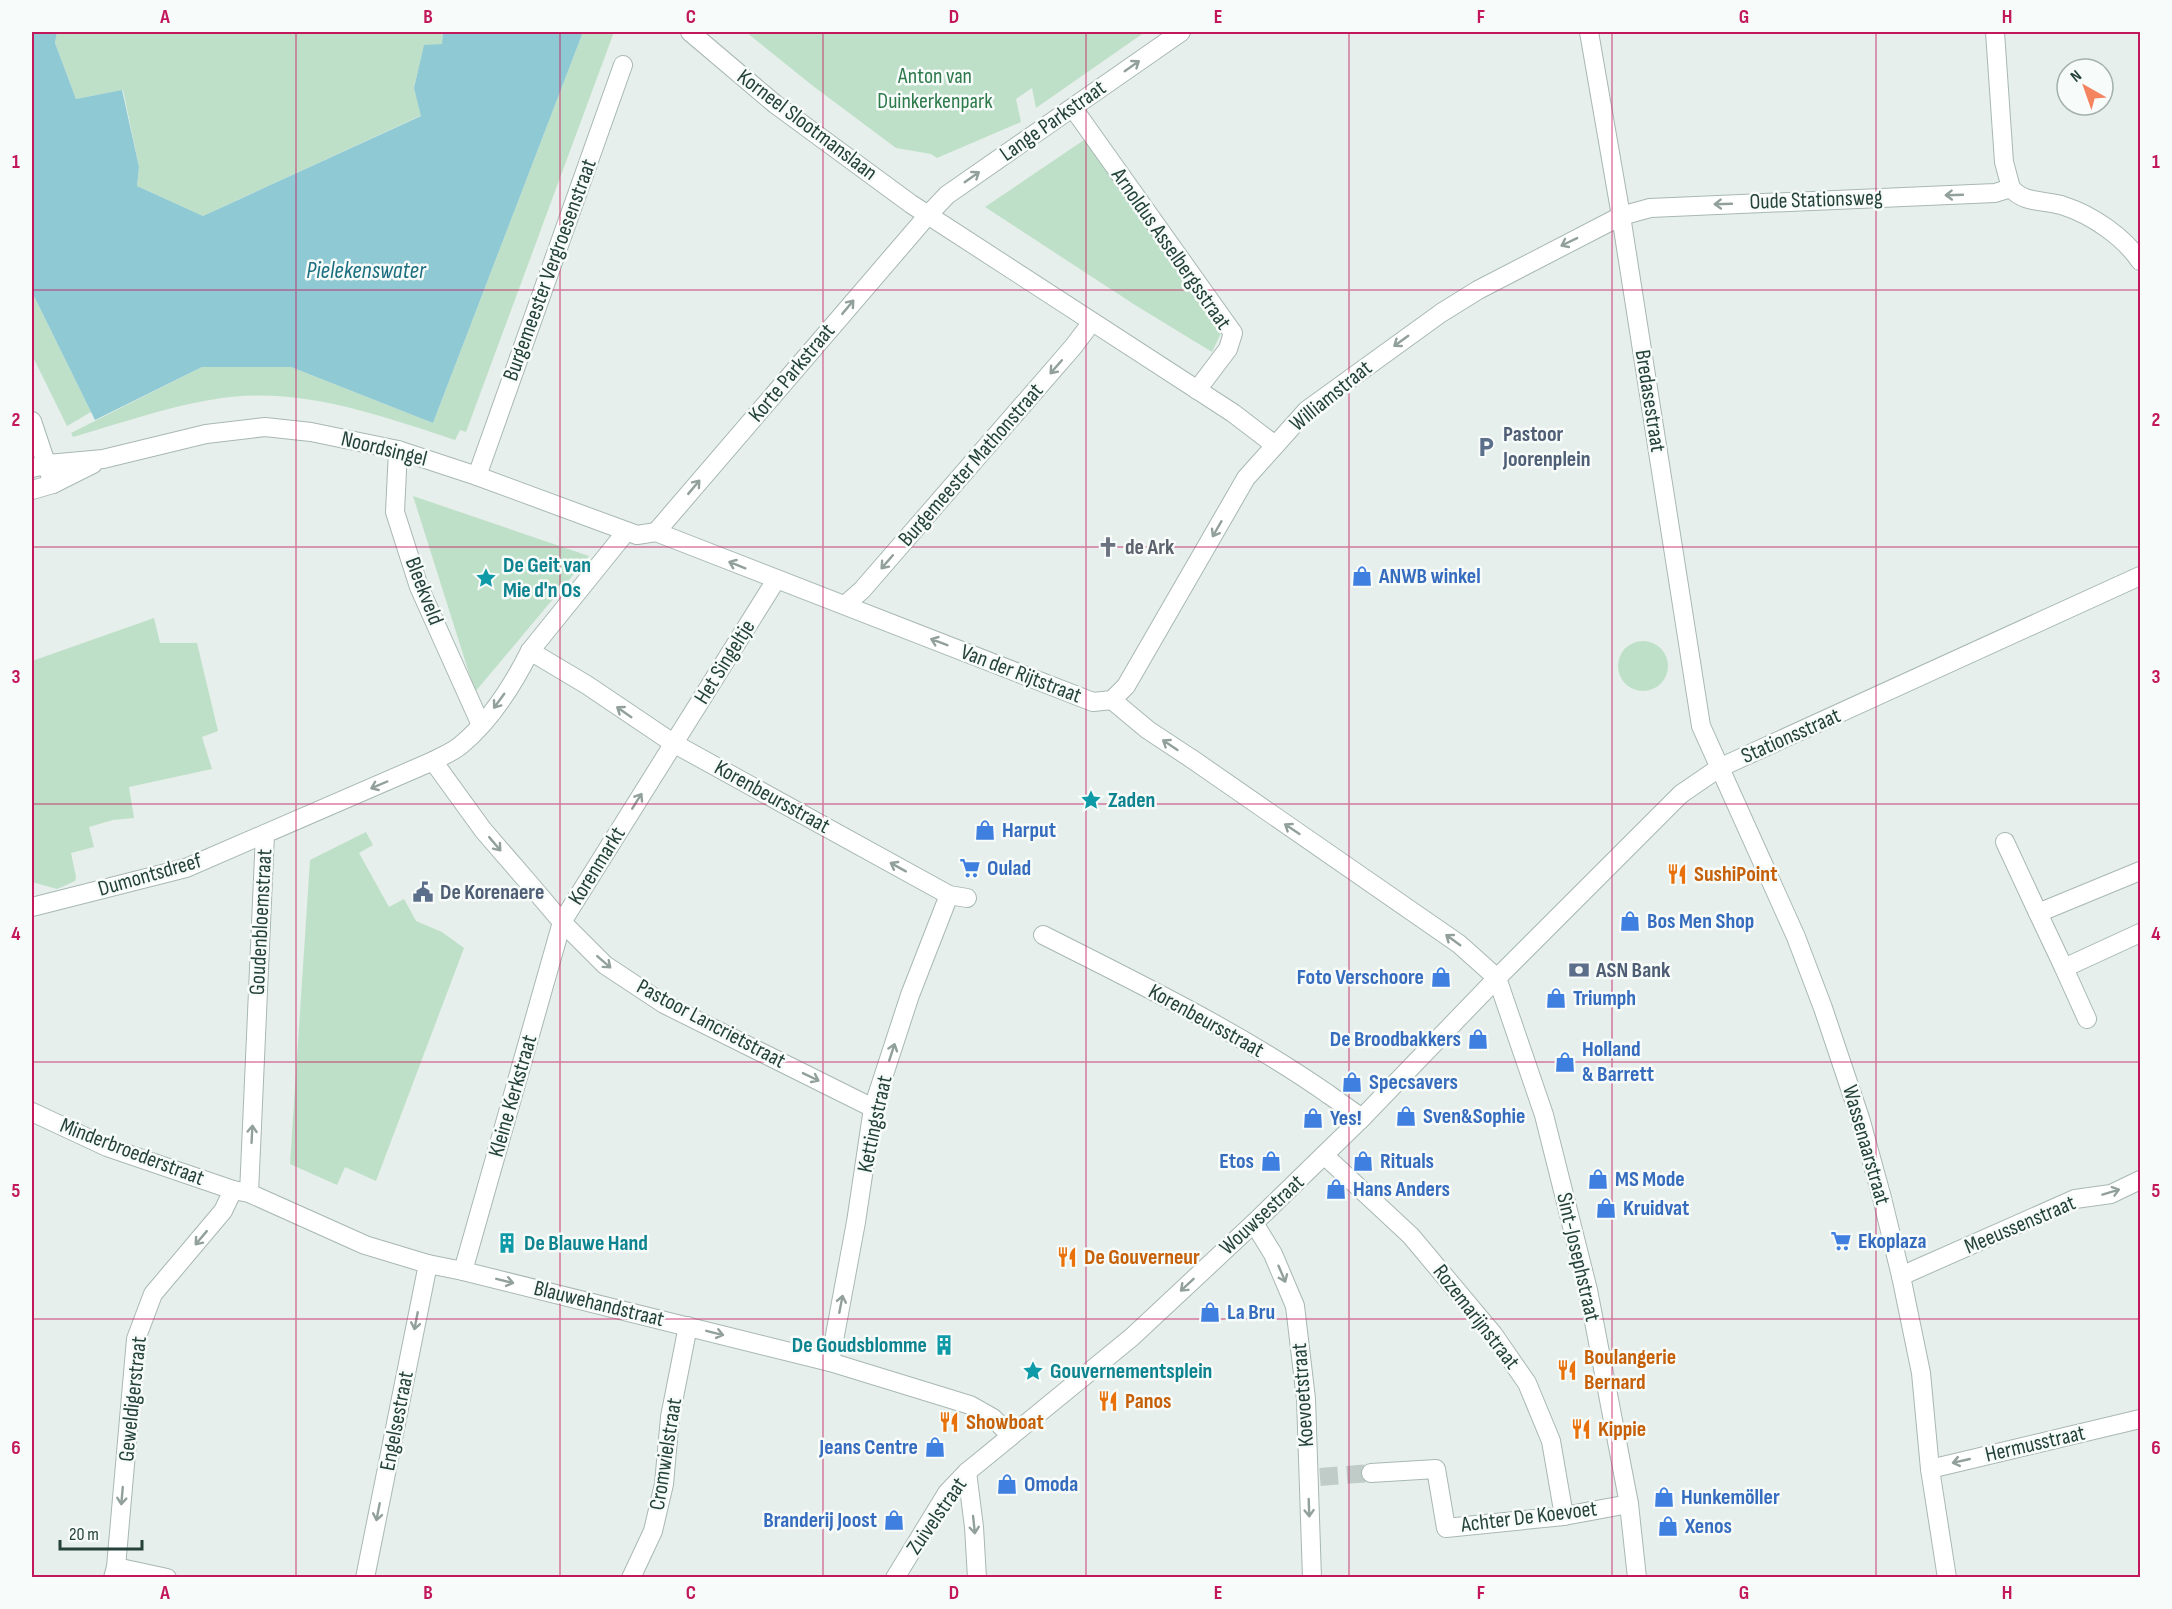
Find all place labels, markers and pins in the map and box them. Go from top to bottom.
place label: Pastoor Joorenplein [1502,421,1591,473]
parking icon: Pastoor Joorenplein [1474,435,1498,459]
place label: de Ark [1125,534,1175,561]
church icon: de Ark [1096,535,1120,559]
place label: De Geit van Mie d'n Os [503,552,591,604]
place label: ANWB winkel [1378,563,1481,590]
shop icon: ANWB winkel [1350,564,1374,588]
place icon: De Geit van Mie d'n Os [474,566,498,590]
place label: Zaden [1108,787,1155,814]
place icon: Zaden [1079,788,1103,812]
place label: Harput [1002,817,1056,844]
shop icon: Harput [973,818,997,842]
place label: Oulad [987,855,1031,882]
supermarket icon: Oulad [958,856,982,880]
place label: SushiPoint [1694,861,1777,888]
restaurant icon: SushiPoint [1665,862,1689,886]
place label: De Korenaere [440,879,544,906]
public building icon: De Korenaere [411,880,435,904]
place label: Bos Men Shop [1647,908,1754,935]
shop icon: Bos Men Shop [1618,909,1642,933]
place label: ASN Bank [1595,957,1671,984]
bank icon: ASN Bank [1567,958,1591,982]
place label: Foto Verschoore [1297,964,1424,991]
shop icon: Foto Verschoore [1429,965,1453,989]
place label: Triumph [1573,985,1636,1012]
shop icon: Triumph [1544,986,1568,1010]
place label: De Broodbakkers [1330,1026,1461,1053]
shop icon: De Broodbakkers [1466,1027,1490,1051]
place label: Holland & Barrett [1582,1036,1654,1088]
shop icon: Holland & Barrett [1553,1050,1577,1074]
place label: Specsavers [1369,1069,1458,1096]
shop icon: Specsavers [1340,1070,1364,1094]
place label: Sven&Sophie [1423,1103,1525,1130]
shop icon: Sven&Sophie [1394,1104,1418,1128]
place label: Yes! [1330,1105,1362,1132]
shop icon: Yes! [1301,1106,1325,1130]
place label: Etos [1219,1148,1254,1175]
place label: Rituals [1380,1148,1434,1175]
shop icon: Etos [1259,1149,1283,1173]
shop icon: Rituals [1351,1149,1375,1173]
place label: MS Mode [1615,1166,1685,1193]
shop icon: MS Mode [1586,1167,1610,1191]
place label: Hans Anders [1353,1176,1450,1203]
shop icon: Hans Anders [1324,1177,1348,1201]
place label: Kruidvat [1623,1195,1689,1222]
shop icon: Kruidvat [1594,1196,1618,1220]
place label: Ekoplaza [1858,1228,1926,1255]
supermarket icon: Ekoplaza [1829,1229,1853,1253]
place label: De Blauwe Hand [524,1230,648,1257]
building icon: De Blauwe Hand [495,1231,519,1255]
place label: De Gouverneur [1084,1244,1200,1271]
restaurant icon: De Gouverneur [1055,1245,1079,1269]
place label: La Bru [1227,1299,1275,1326]
shop icon: La Bru [1198,1300,1222,1324]
place label: De Goudsblomme [792,1332,927,1359]
building icon: De Goudsblomme [932,1333,956,1357]
place label: Boulangerie Bernard [1584,1344,1676,1396]
place label: Gouvernementsplein [1050,1358,1212,1385]
restaurant icon: Boulangerie Bernard [1555,1358,1579,1382]
place icon: Gouvernementsplein [1021,1359,1045,1383]
place label: Panos [1125,1388,1172,1415]
restaurant icon: Panos [1096,1389,1120,1413]
place label: Showboat [966,1409,1044,1436]
restaurant icon: Showboat [937,1410,961,1434]
place label: Kippie [1598,1416,1646,1443]
restaurant icon: Kippie [1569,1417,1593,1441]
place label: Jeans Centre [818,1434,918,1461]
shop icon: Jeans Centre [923,1435,947,1459]
place label: Omoda [1024,1471,1078,1498]
shop icon: Omoda [995,1472,1019,1496]
place label: Hunkemöller [1681,1484,1780,1511]
shop icon: Hunkemöller [1652,1485,1676,1509]
place label: Branderij Joost [763,1507,877,1534]
shop icon: Branderij Joost [882,1508,906,1532]
place label: Xenos [1684,1513,1732,1540]
shop icon: Xenos [1656,1514,1680,1538]

